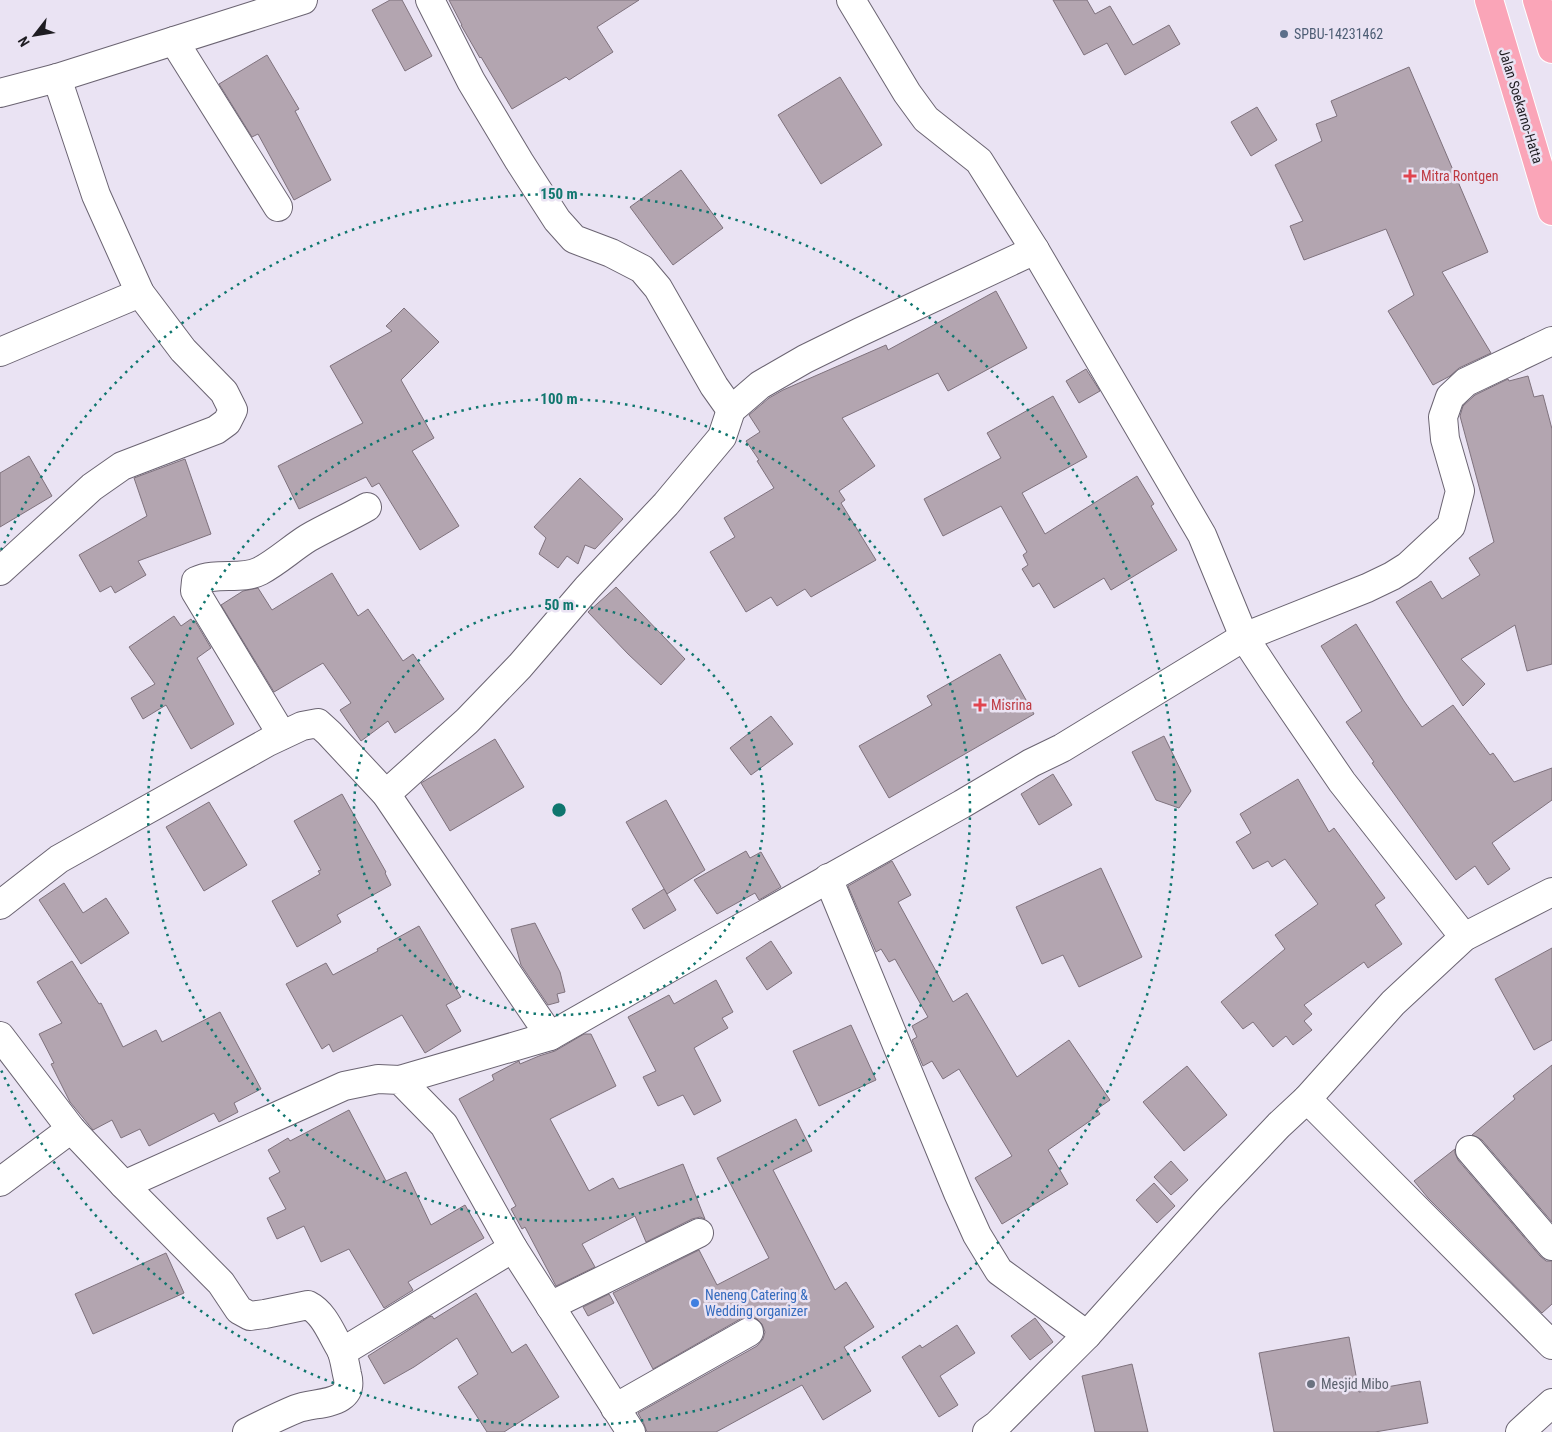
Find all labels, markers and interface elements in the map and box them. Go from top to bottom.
north arrow [10,10,60,60]
place label: SPBU-14231462 [1294,26,1383,42]
marker: SPBU-14231462 [1278,28,1290,40]
text: N [15,34,33,49]
street label: Jalan Soekarno-Hatta [1496,47,1546,165]
place label: Mitra Rontgen [1421,168,1498,184]
marker: Mitra Rontgen [1403,169,1417,183]
text: 150 m [540,185,578,203]
text: 100 m [540,390,578,408]
text: 50 m [544,596,574,614]
place label: Misrina [991,697,1032,713]
marker: Misrina [973,698,987,712]
centre of rings [550,801,568,819]
place label: Neneng Catering & Wedding organizer [705,1287,808,1319]
marker: Neneng Catering & Wedding organizer [689,1297,701,1309]
place label: Mesjid Mibo [1321,1376,1389,1392]
marker: Mesjid Mibo [1305,1378,1317,1390]

